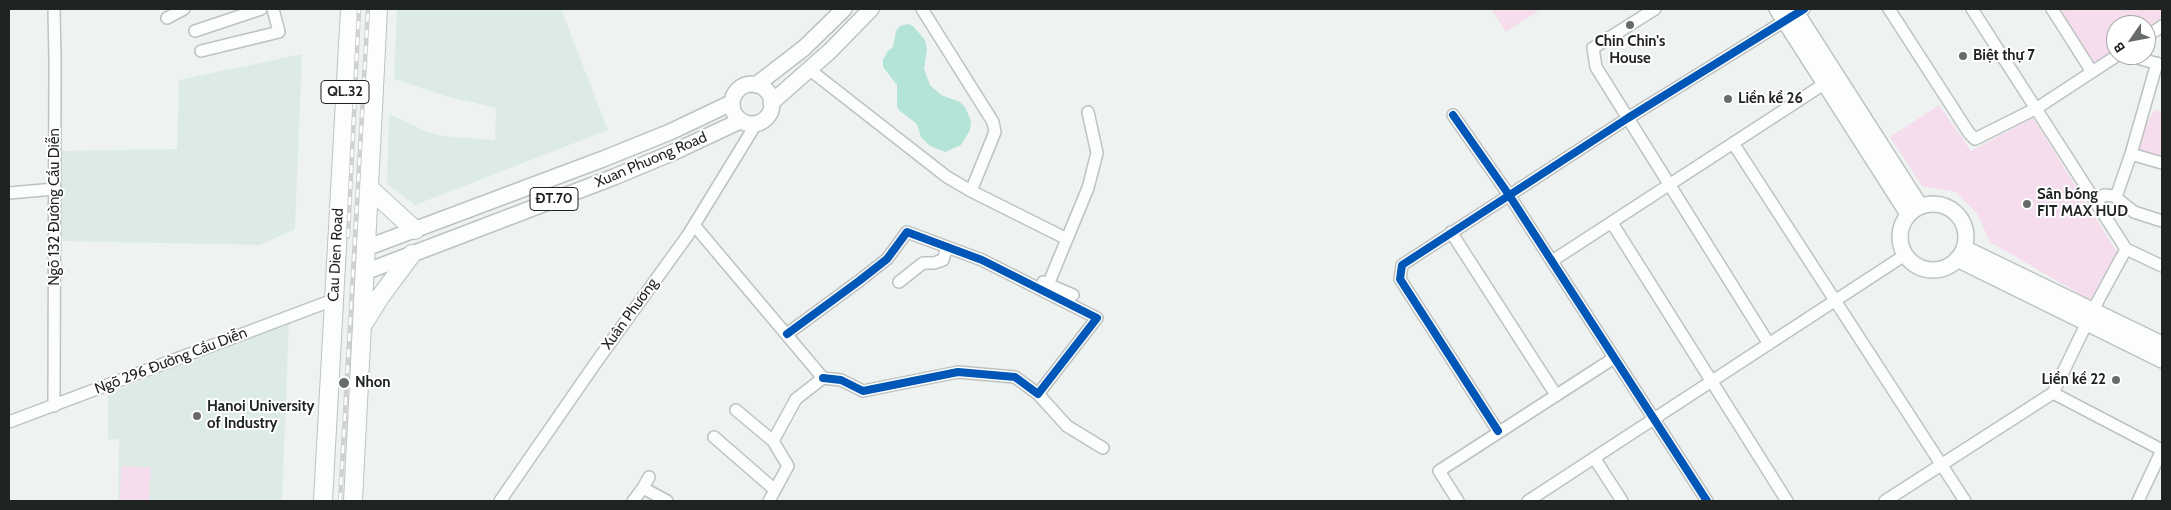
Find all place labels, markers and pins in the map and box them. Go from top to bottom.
marker: Chin Chin's House [1624,19,1636,31]
place label: Chin Chin's House [1595,33,1665,68]
place label: Biệt thự 7 [1973,47,2035,65]
marker: Biệt thự 7 [1957,50,1969,62]
place label: Liền kề 26 [1738,90,1803,108]
marker: Liền kề 26 [1722,93,1734,105]
place label: Sân bóng FIT MAX HUD [2037,186,2128,221]
marker: Sân bóng FIT MAX HUD [2021,198,2033,210]
place label: Liền kề 22 [2042,371,2106,389]
place label: Nhon [355,374,391,392]
marker: Liền kề 22 [2110,374,2122,386]
marker: Nhon [337,376,351,390]
place label: Hanoi University of Industry [207,398,315,433]
marker: Hanoi University of Industry [191,410,203,422]

